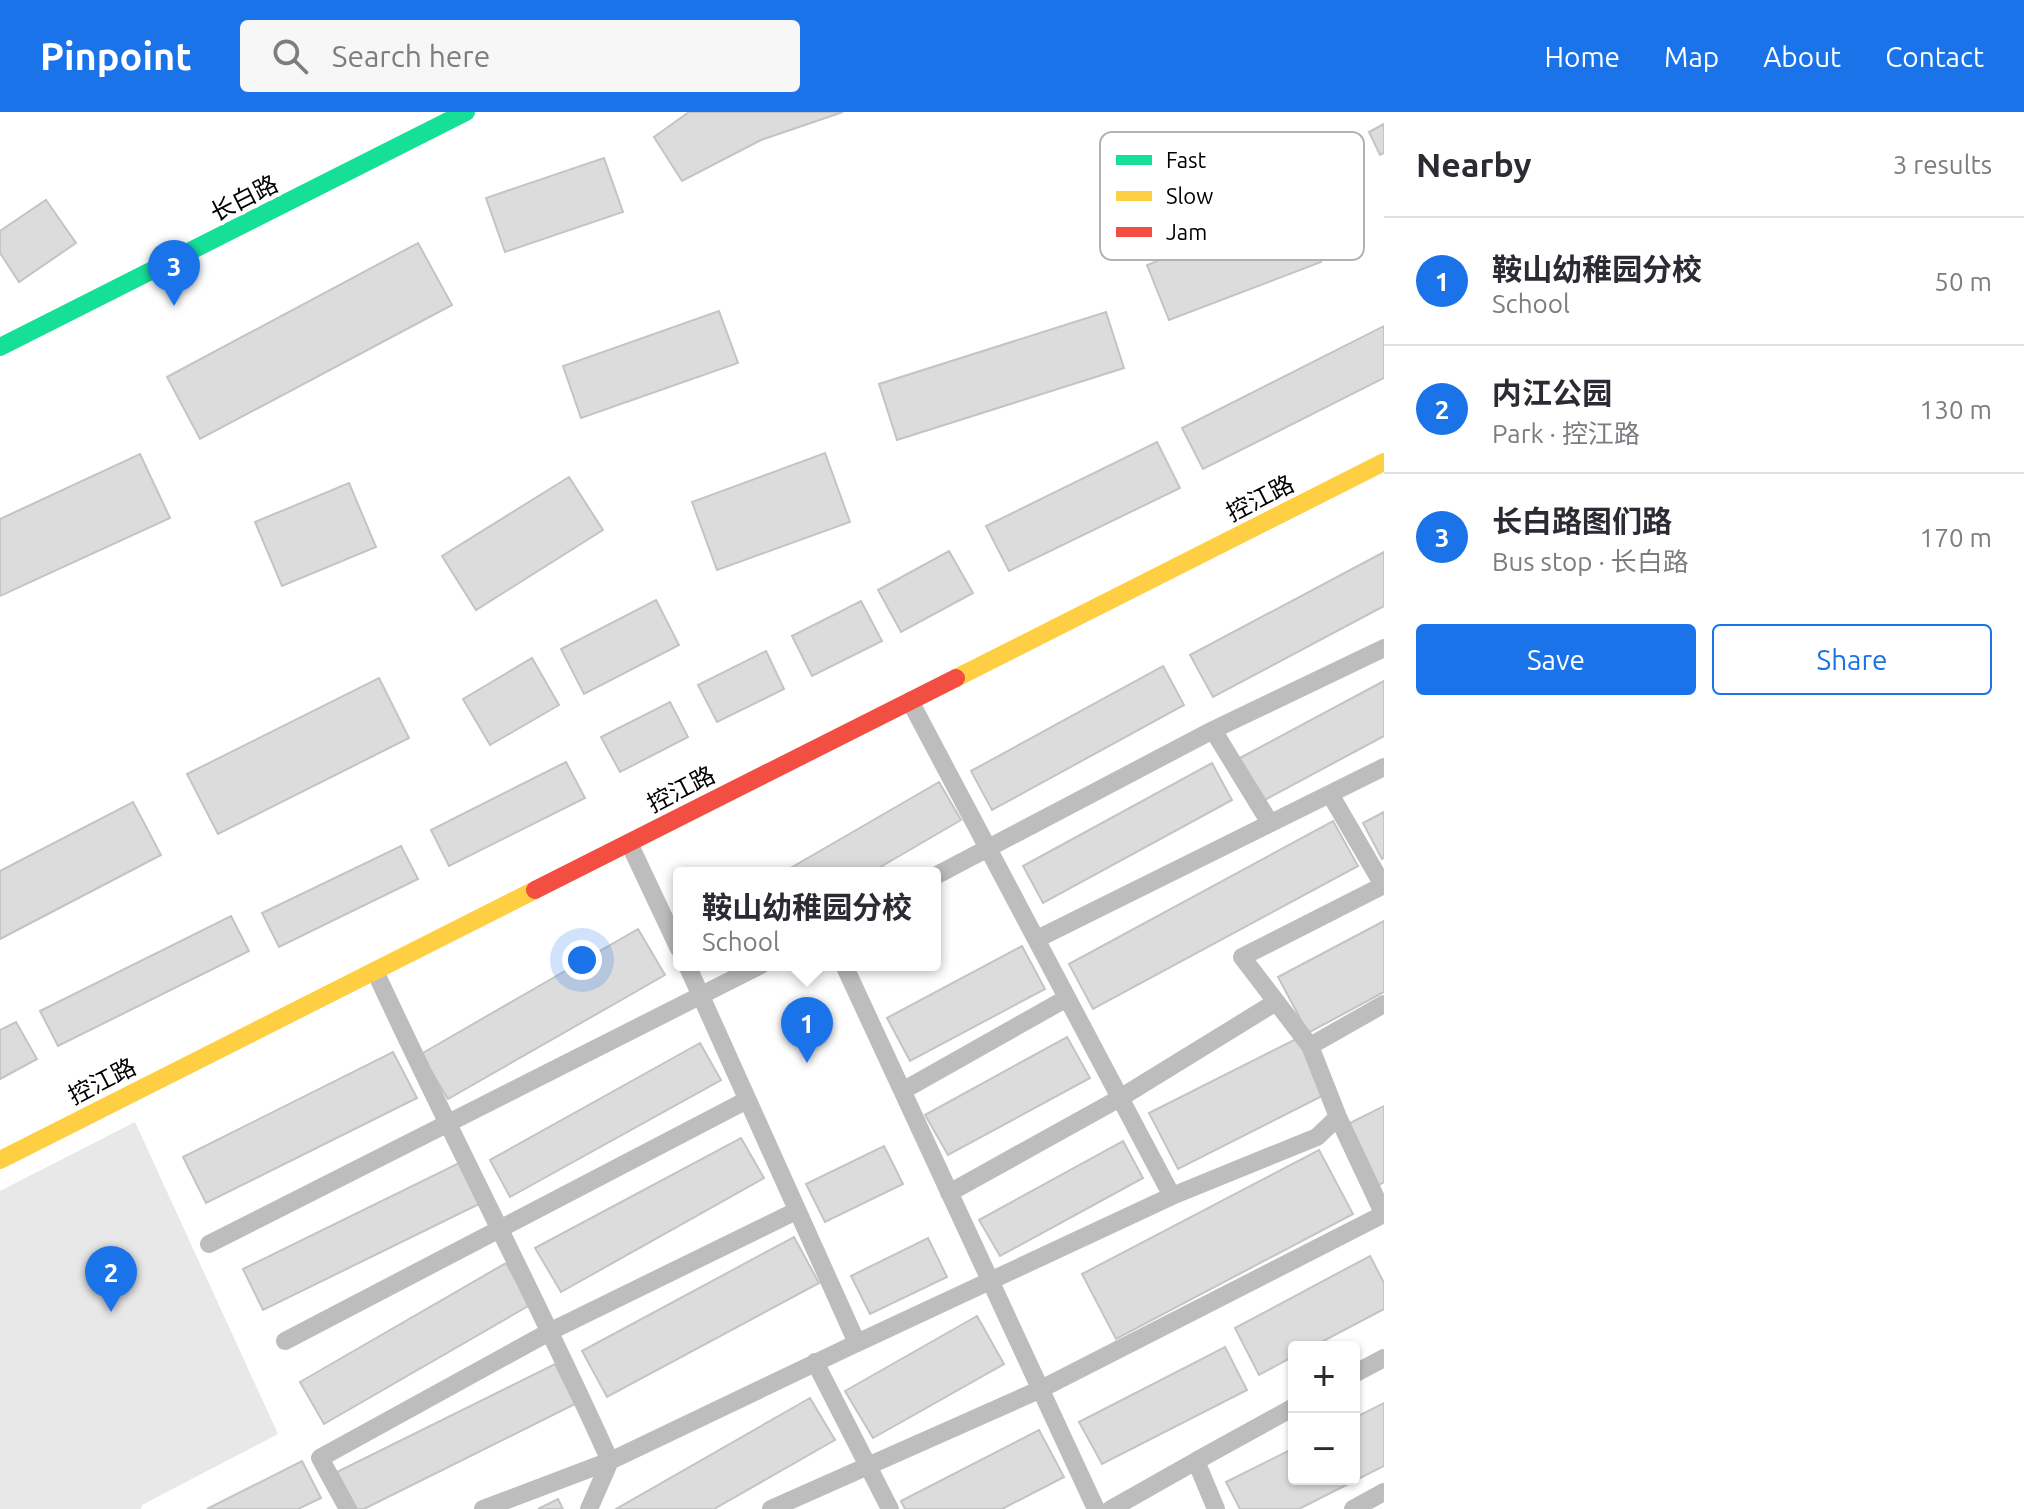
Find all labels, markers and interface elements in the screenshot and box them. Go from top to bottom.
search box [240,20,800,92]
icon: search [268,34,312,78]
text: Pinpoint [40,35,192,77]
text: Search here [332,39,490,73]
text: Home [1545,41,1620,72]
text: Map [1664,41,1719,72]
text: About [1763,41,1841,72]
text: Contact [1885,41,1984,72]
legend [1100,132,1364,260]
text: Nearby [1416,145,1531,183]
text: Fast [1166,147,1207,172]
text: 3 results [1893,150,1992,179]
street label: 长白路 [206,170,282,226]
text: Slow [1166,183,1213,208]
text: Jam [1166,219,1207,244]
pin: 3 [148,240,200,306]
text: 鞍山幼稚园分校 [1492,252,1702,286]
text: 1 [1435,267,1449,296]
text: 50 m [1934,267,1992,296]
text: School [1492,289,1570,318]
text: 内江公园 [1492,376,1612,410]
text: 2 [1435,395,1449,424]
text: 130 m [1920,395,1992,424]
text: Park · 控江路 [1492,419,1640,448]
street label: 控江路 [1222,470,1298,526]
text: 长白路图们路 [1492,504,1672,538]
text: 3 [1435,523,1449,552]
text: 170 m [1920,523,1992,552]
text: Bus stop · 长白路 [1492,547,1689,576]
button: Save [1416,624,1696,695]
button: Share [1712,624,1992,695]
street label: 控江路 [643,761,719,817]
popup [673,867,941,971]
text: 鞍山幼稚园分校 [702,890,912,924]
text: School [702,927,780,956]
your location [562,940,602,980]
pin: 1 [781,997,833,1063]
street label: 控江路 [64,1053,140,1109]
pin: 2 [85,1246,137,1312]
map controls [1288,1341,1360,1485]
button: + [1288,1341,1360,1413]
button: − [1288,1413,1360,1485]

